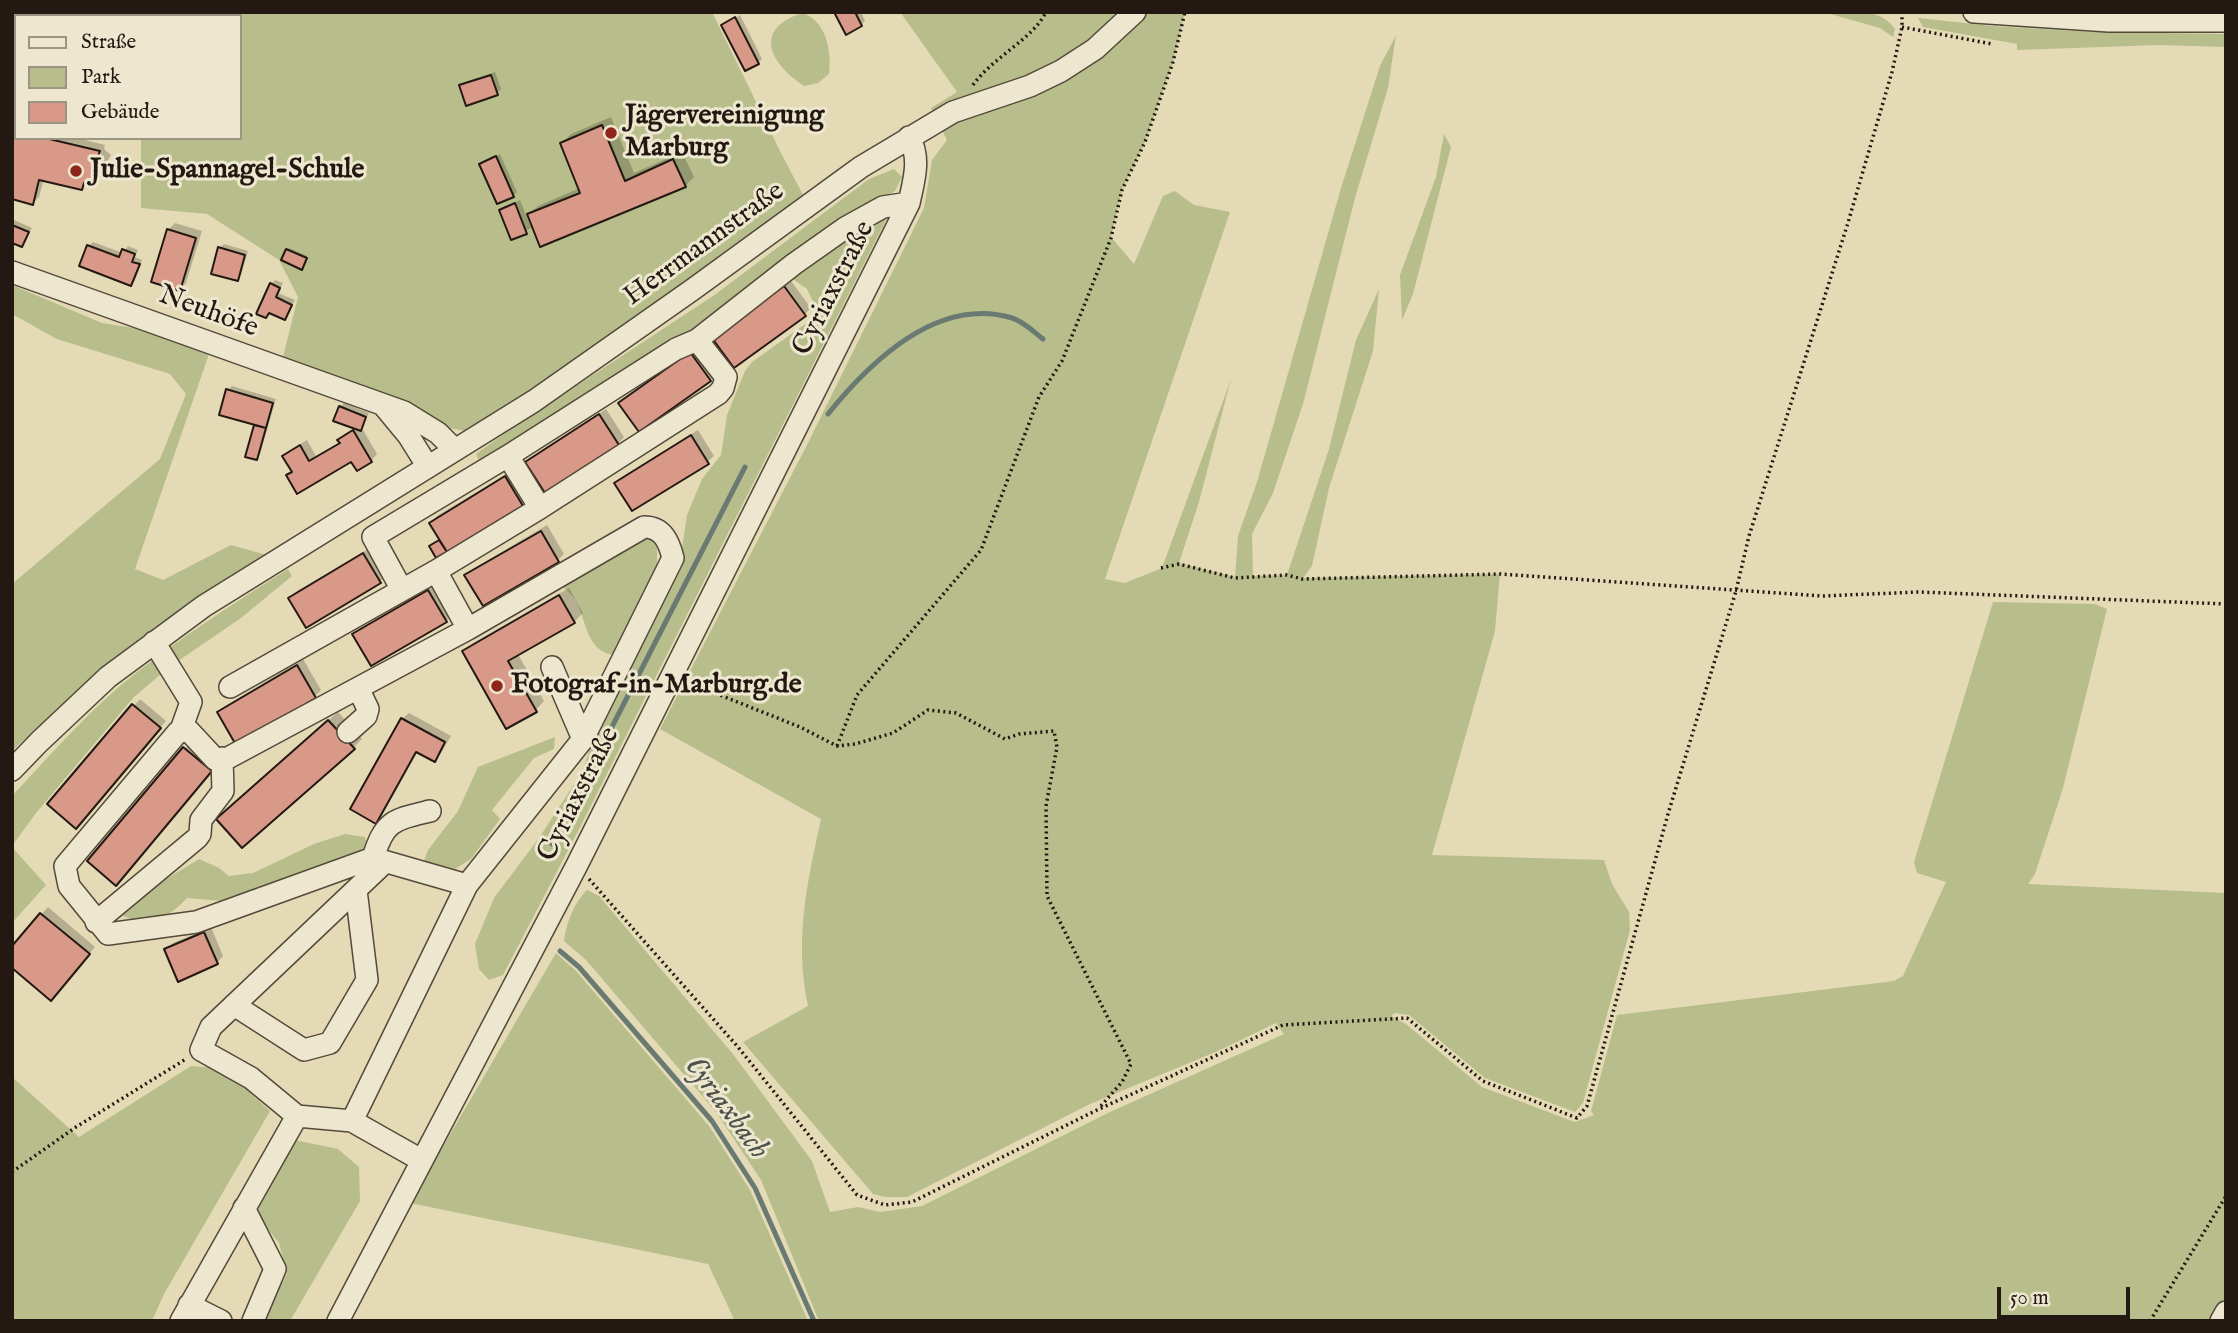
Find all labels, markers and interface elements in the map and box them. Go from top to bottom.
legend [14,14,242,140]
text: Straße [81,29,136,56]
text: Park [81,64,121,91]
text: Gebäude [81,99,159,126]
place label: Jägervereinigung Marburg [625,100,824,166]
marker: Jägervereinigung Marburg [603,125,619,141]
place label: Julie-Spannagel-Schule [90,154,364,188]
marker: Julie-Spannagel-Schule [68,163,84,179]
street label: Herrmannstraße [618,176,792,314]
street label: Cyriaxstraße [787,216,883,362]
street label: Neuhöfe [154,280,262,346]
place label: Fotograf-in-Marburg.de [511,669,801,703]
marker: Fotograf-in-Marburg.de [489,678,505,694]
street label: Cyriaxstraße [532,722,628,868]
water label: Cyriaxbach [675,1051,775,1167]
scale bar [2000,1274,2133,1318]
text: 50 m [2010,1285,2049,1312]

